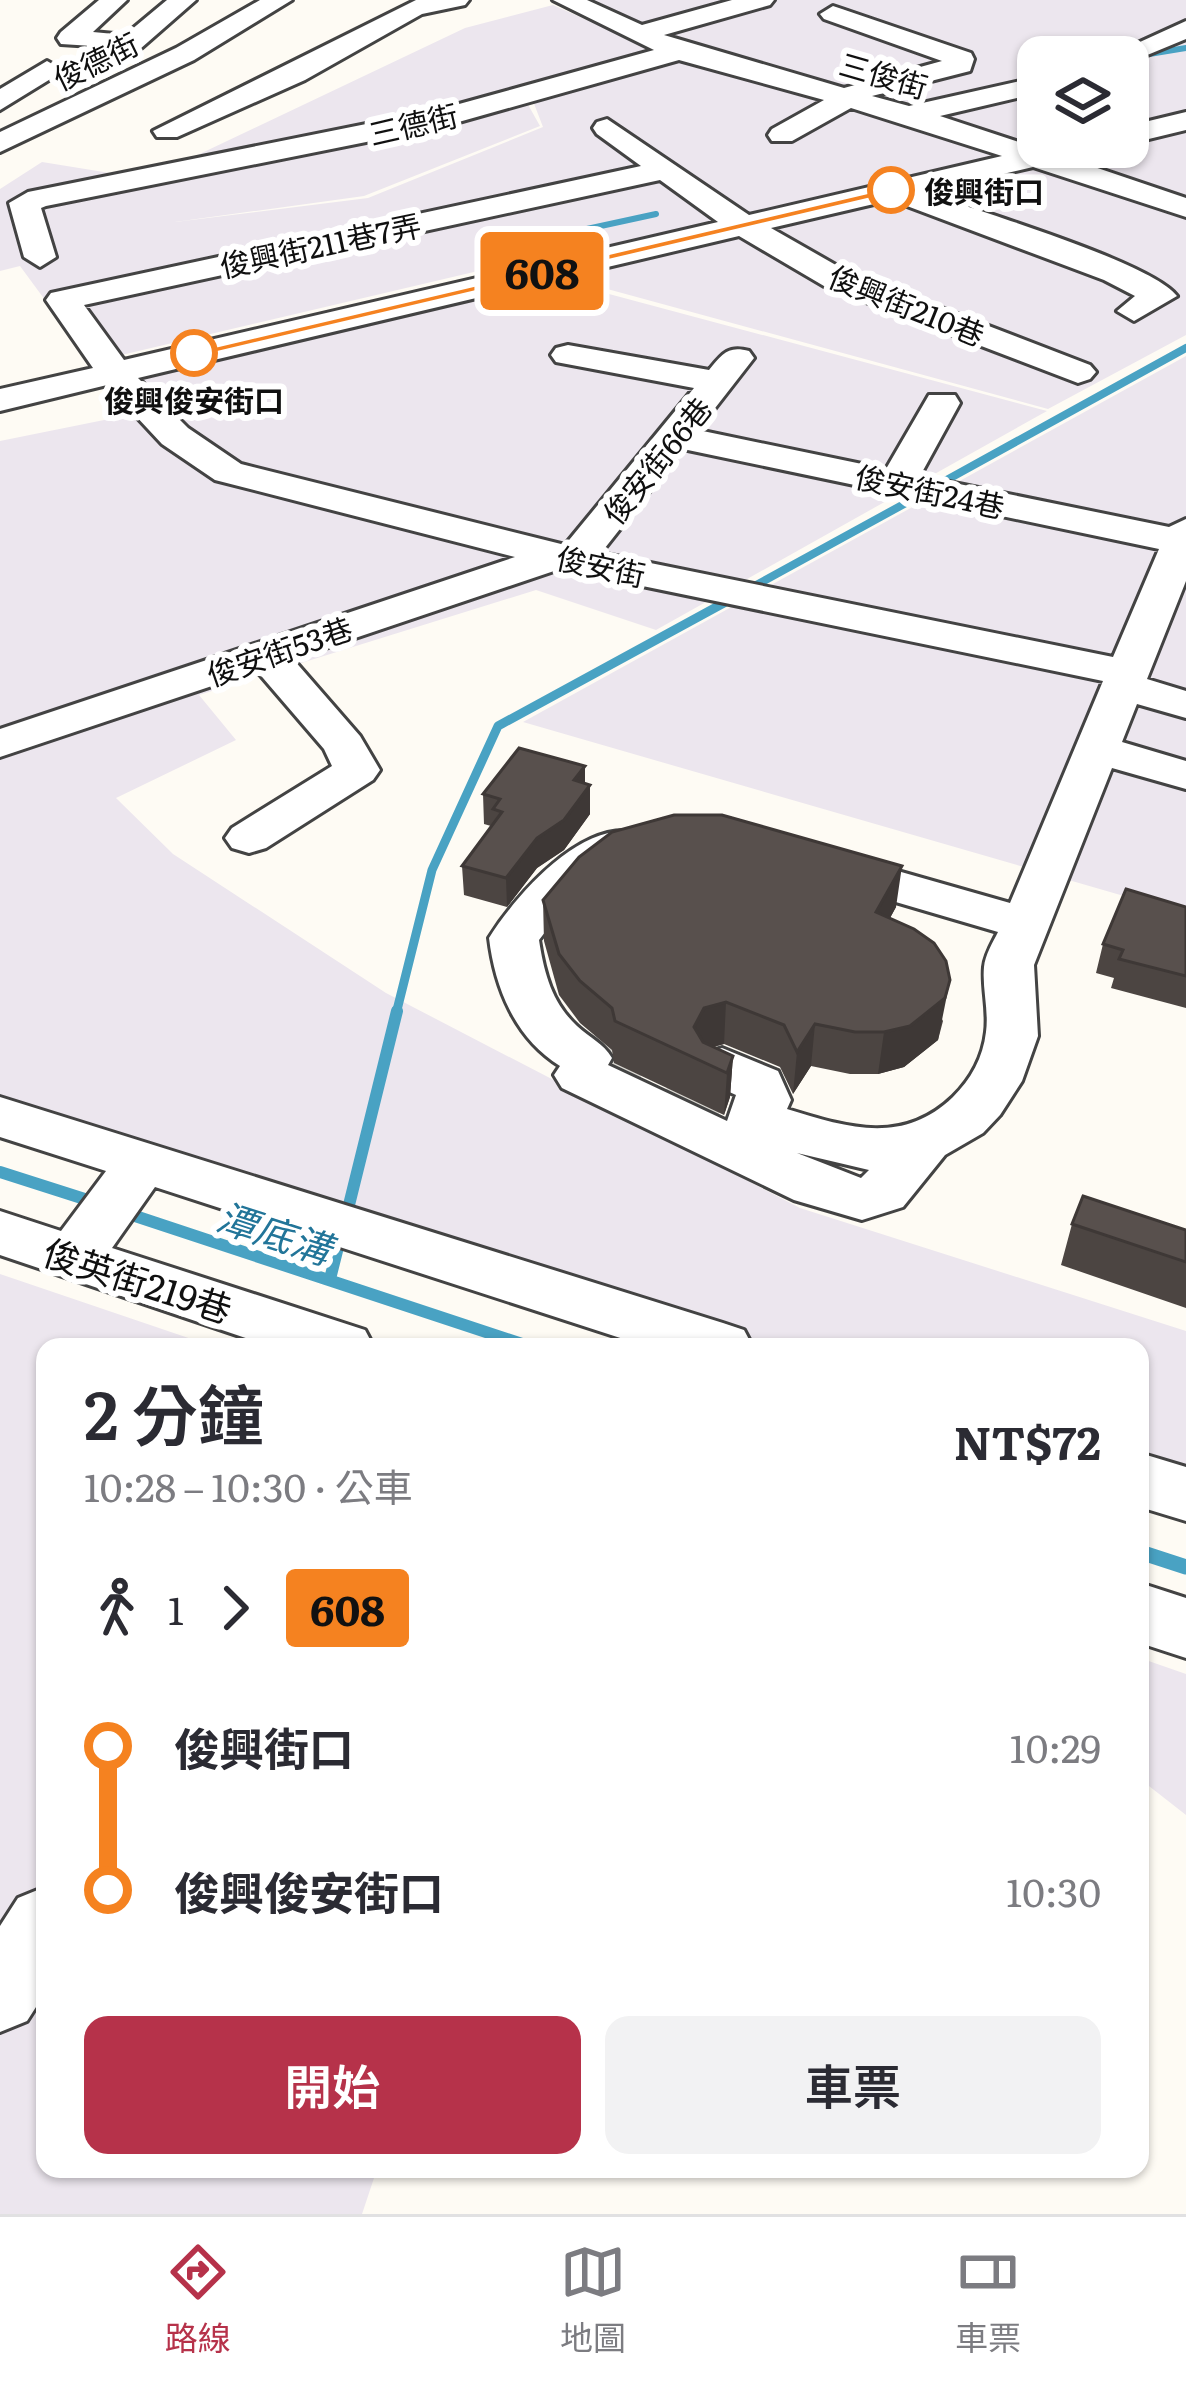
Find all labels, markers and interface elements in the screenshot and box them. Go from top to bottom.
street label: 俊德街 [45,20,145,100]
map controls [1017,36,1149,168]
button: layers [1017,36,1149,168]
street label: 三俊街 [835,40,933,108]
street label: 三德街 [364,91,462,155]
marker: 俊興街口 [869,168,913,212]
place label: 俊興街口 [924,168,1044,212]
street label: 俊興街211巷7弄 [215,201,425,287]
line badge: 608 [473,232,611,310]
text: 608 [504,240,580,302]
street label: 俊興街210巷 [822,253,992,355]
marker: 俊興俊安街口 [172,331,216,375]
place label: 俊興俊安街口 [104,377,284,421]
street label: 俊安街66巷 [591,387,721,533]
street label: 俊安街24巷 [851,453,1009,527]
street label: 俊安街 [552,534,650,596]
street label: 俊安街53巷 [200,605,358,695]
water label: 潭底溝 [210,1185,344,1278]
street label: 俊英街219巷 [37,1224,239,1334]
text: 2 分鐘 [84,1362,264,1460]
text: NT$72 [954,1407,1101,1474]
text: 10:28 – 10:30 · 公車 [84,1456,413,1514]
icon: walk [84,1575,150,1641]
icon: forward [202,1575,268,1641]
text: 608 [310,1577,385,1639]
text: 1 [168,1579,184,1637]
text: 俊興街口 [174,1713,354,1780]
text: 10:29 [1010,1717,1101,1775]
text: 俊興俊安街口 [174,1857,444,1924]
text: 10:30 [1006,1861,1101,1919]
button: 開始 [84,2016,581,2154]
button: 車票 [605,2016,1101,2154]
tab: 路線 [165,2239,231,2360]
tab: 地圖 [560,2239,626,2360]
tab: 車票 [955,2239,1021,2360]

